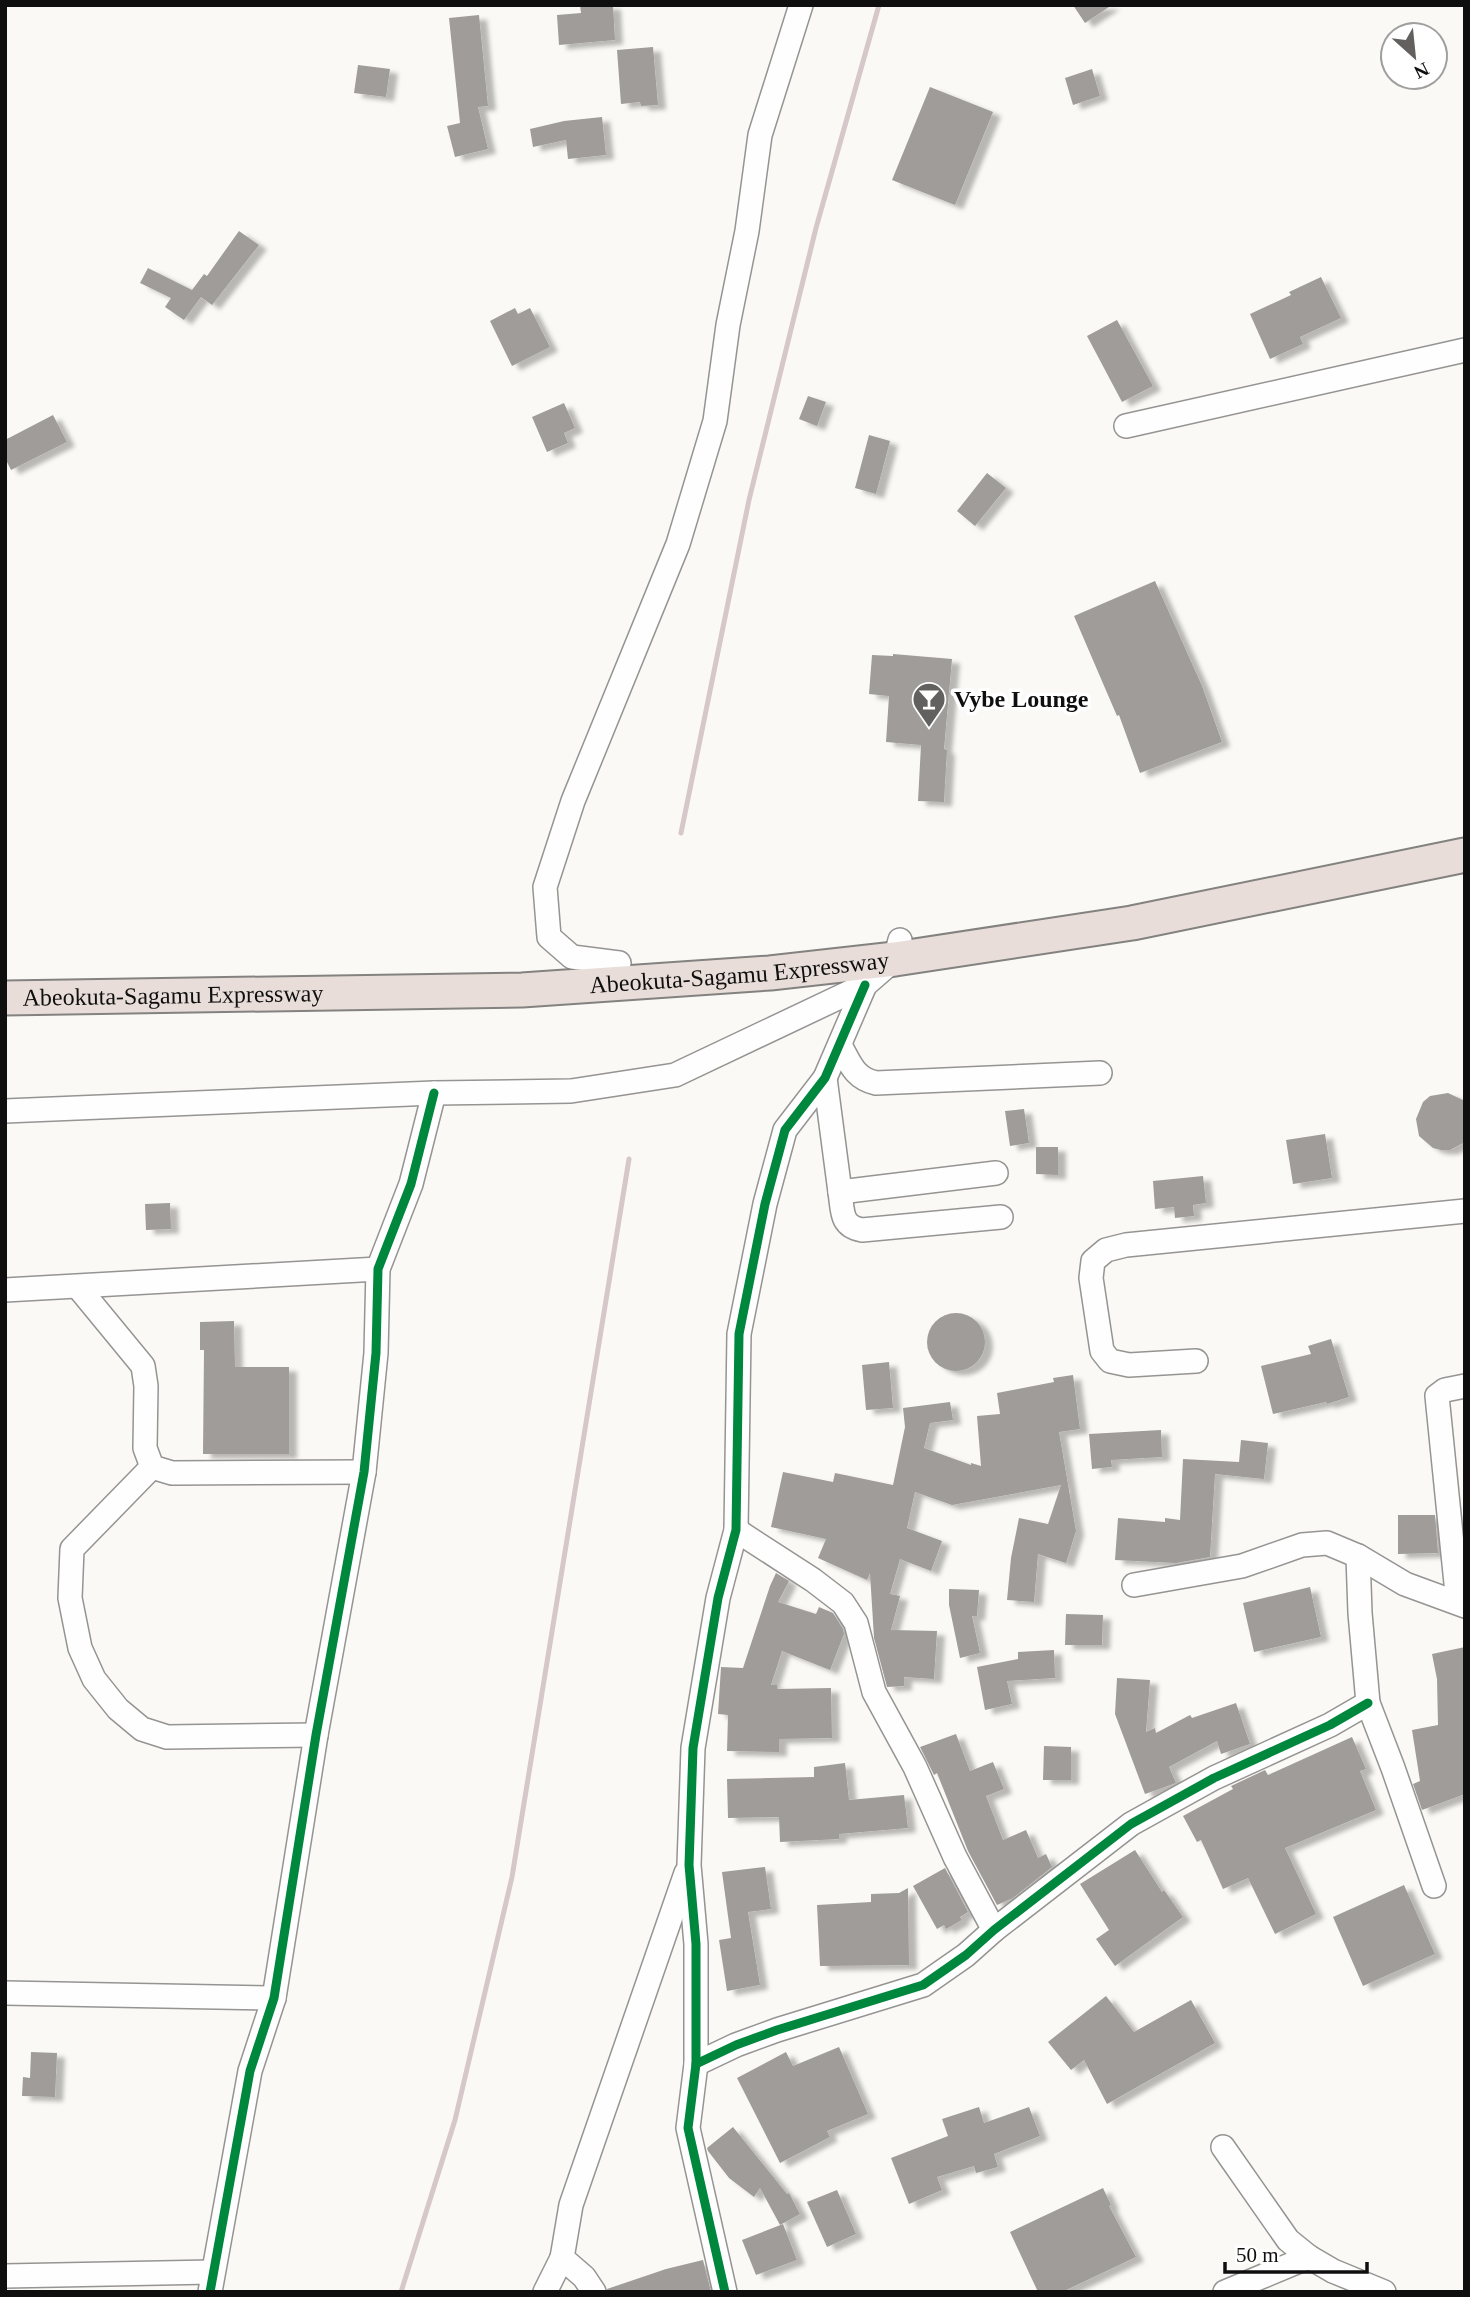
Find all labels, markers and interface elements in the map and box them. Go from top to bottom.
north arrow [1379,21,1449,91]
text: N [1410,58,1432,83]
bar icon: Vybe Lounge [910,680,948,729]
place label: Vybe Lounge [954,686,1089,712]
street label: Abeokuta-Sagamu Expressway [589,947,890,998]
street label: Abeokuta-Sagamu Expressway [22,980,324,1011]
scale bar [1225,2230,1367,2274]
text: 50 m [1236,2243,1279,2267]

